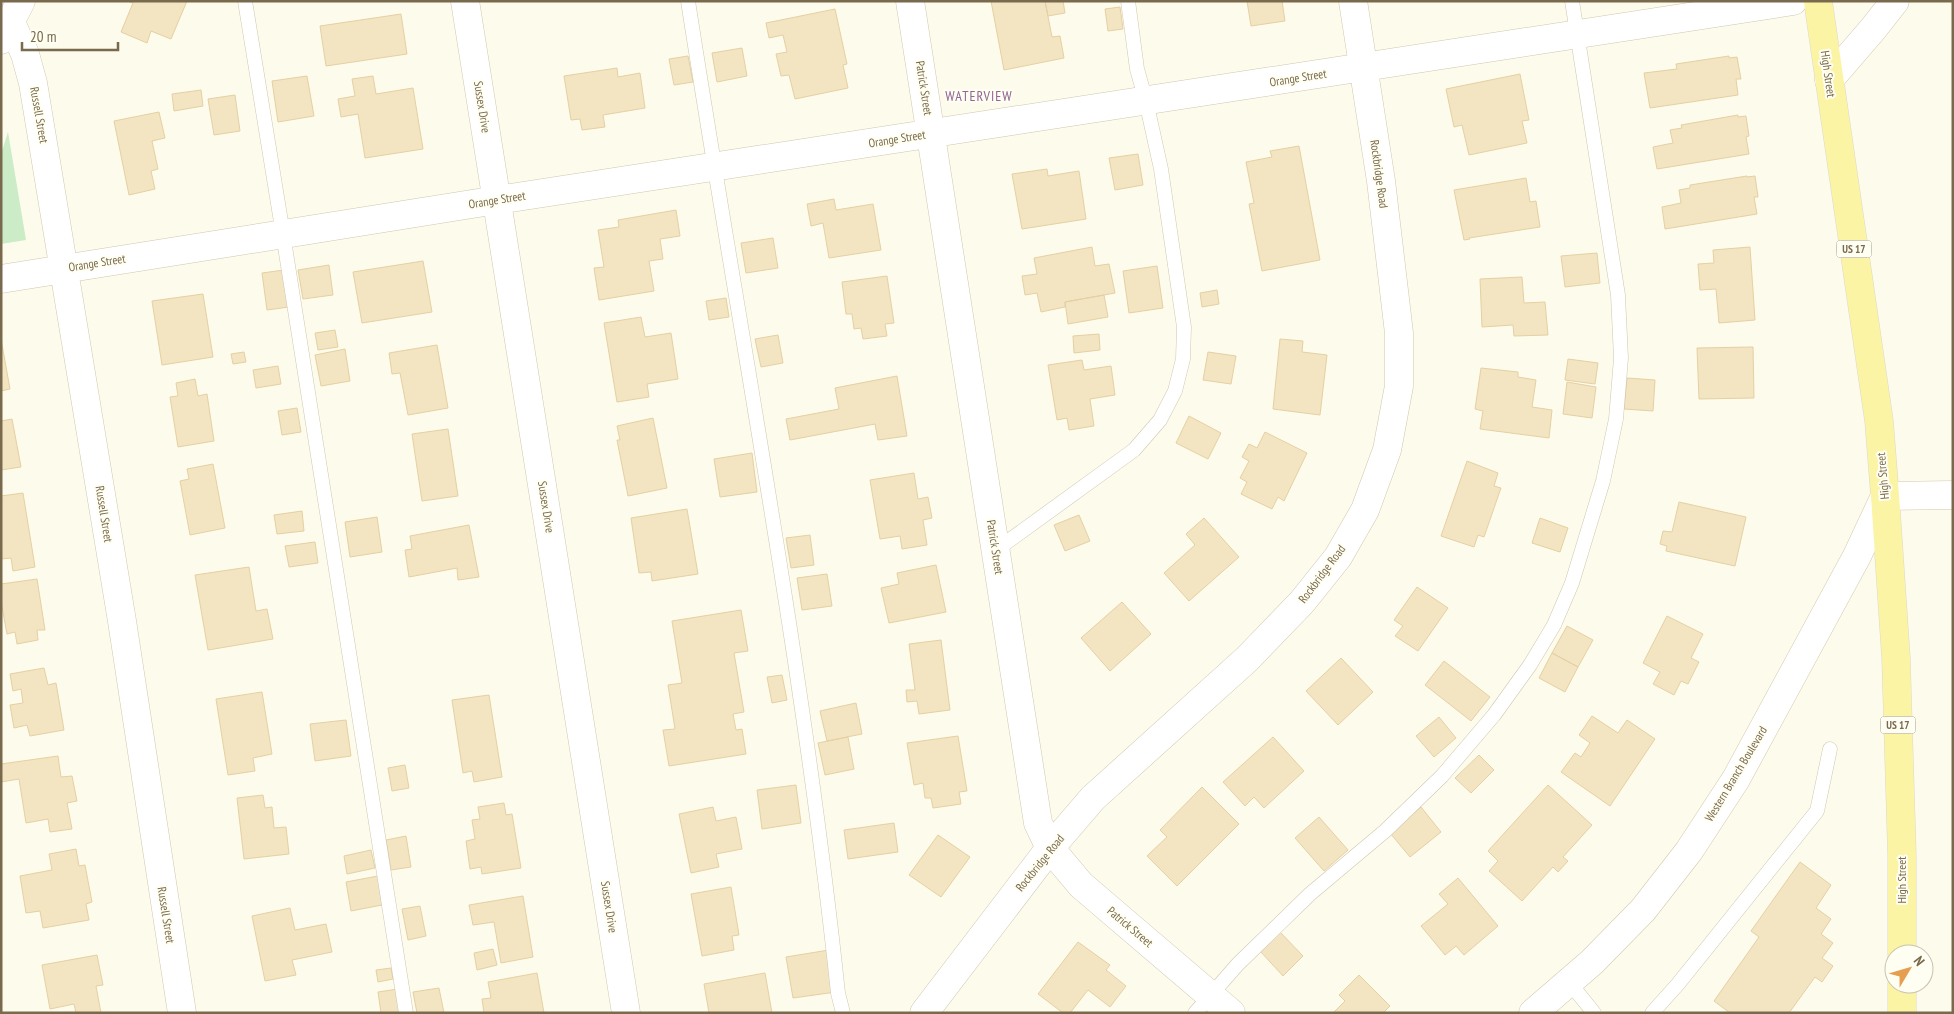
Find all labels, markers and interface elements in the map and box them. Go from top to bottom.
scale bar [22,20,119,52]
text: 20 m [30,27,56,46]
street label: High Street [1818,50,1839,99]
street label: Patrick Street [913,60,936,117]
street label: Orange Street [1268,65,1328,89]
street label: Sussex Drive [471,80,494,134]
street label: Russell Street [27,86,52,145]
district label: WATERVIEW [945,87,1013,105]
street label: Orange Street [867,126,927,150]
street label: Rockbridge Road [1367,139,1392,209]
street label: Orange Street [467,187,527,211]
road number: US 17 [1836,240,1872,258]
street label: Orange Street [67,250,127,274]
street label: High Street [1873,451,1892,500]
street label: Sussex Drive [535,480,558,534]
street label: Russell Street [93,485,116,544]
street label: Patrick Street [984,519,1007,576]
street label: Rockbridge Road [1295,542,1348,606]
road number: US 17 [1880,716,1916,734]
street label: Western Branch Boulevard [1701,723,1770,824]
street label: Rockbridge Road [1012,831,1067,894]
street label: High Street [1894,856,1909,903]
street label: Sussex Drive [598,880,621,934]
street label: Russell Street [155,886,178,945]
street label: Patrick Street [1104,903,1157,951]
north arrow [1884,944,1934,994]
text: N [1910,952,1929,970]

